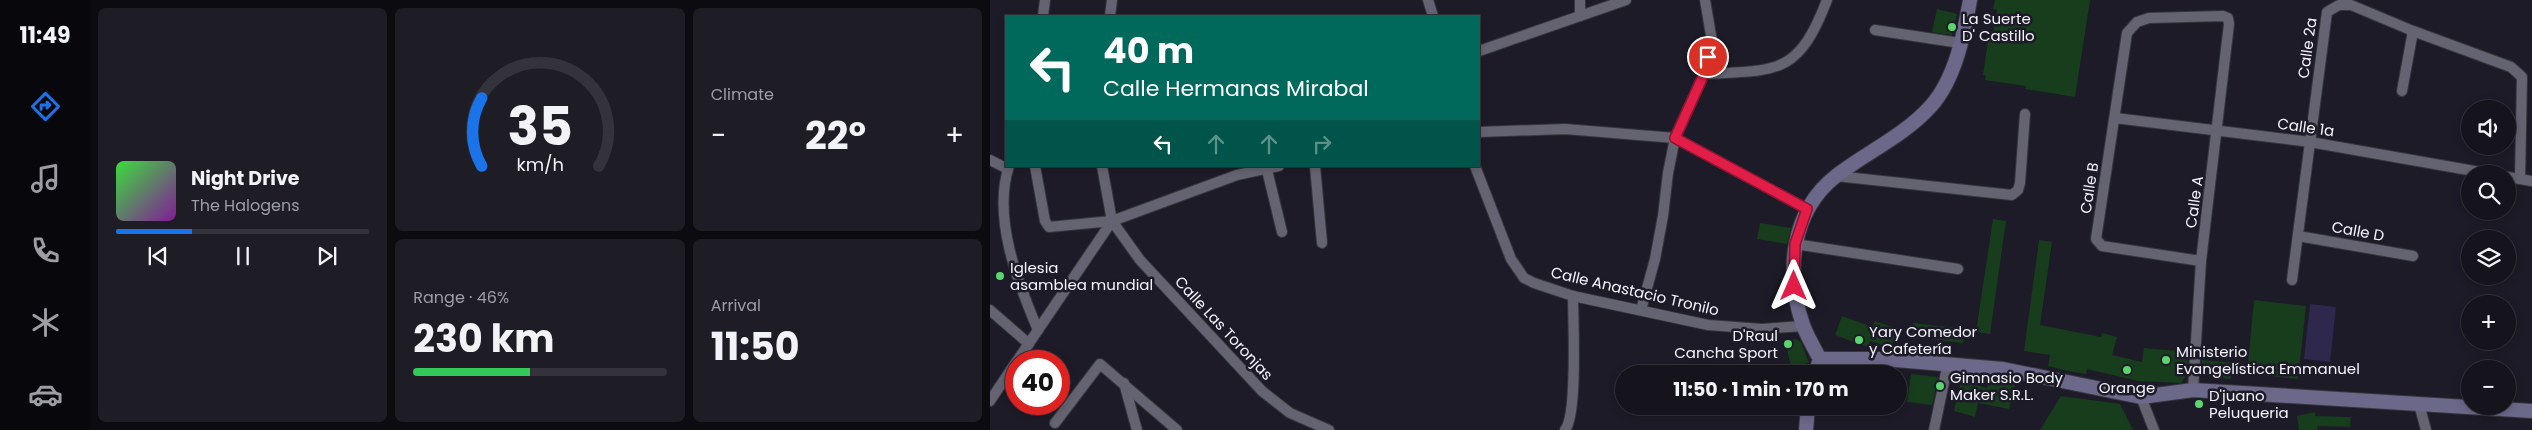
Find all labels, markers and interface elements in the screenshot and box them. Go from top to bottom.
place label: La Suerte D' Castillo [1962,8,2035,46]
street label: Calle 2a [2292,16,2322,80]
text: 11:49 [19,20,71,51]
marker: La Suerte D' Castillo [1946,21,1958,33]
text: 40 m [1103,26,1194,75]
icon: left [1020,35,1085,100]
pin [1687,36,1729,78]
icon: arrive [1694,43,1722,71]
text: Calle Hermanas Mirabal [1103,73,1369,104]
text: Climate [711,83,774,106]
icon: directions [28,89,63,124]
text: 35 [507,90,573,163]
map controls [2461,100,2516,415]
button: sound [2461,100,2516,155]
text: 22° [805,109,866,162]
street label: Calle 1a [2276,113,2336,141]
text: − [711,116,726,155]
text: + [945,116,964,155]
icon: left [1149,130,1177,158]
icon: ahead [1202,130,1230,158]
icon: ahead [1255,130,1283,158]
icon: right [1308,130,1336,158]
text: km/h [516,152,564,177]
icon: music [28,161,63,196]
street label: Calle B [2075,161,2103,215]
text: Night Drive [191,165,300,192]
button: search [2461,165,2516,220]
street label: Calle A [2180,175,2208,229]
text: The Halogens [191,194,299,217]
street label: Calle D [2330,216,2386,246]
button: layers [2461,230,2516,285]
icon: phone [28,233,63,268]
icon: previous [144,242,172,270]
icon: pause [229,242,257,270]
icon: next [313,242,341,270]
place label: Iglesia asamblea mundial [1010,257,1153,295]
position arrow [1767,259,1819,311]
street label: Calle Anastacio Tronilo [1549,261,1721,321]
marker: Iglesia asamblea mundial [994,270,1006,282]
street label: Calle Las Toronjas [1170,271,1278,385]
text: Range · 46% [413,286,509,309]
text: Arrival [711,294,761,317]
button: + [2461,295,2516,350]
icon: climate [28,305,63,340]
text: 230 km [413,312,555,365]
text: 11:50 [711,320,800,373]
place label: Yary Comedor y Cafetería [1869,321,1978,359]
place label: D'Raul Cancha Sport [1674,325,1778,363]
marker: Yary Comedor y Cafetería [1853,334,1865,346]
marker: D'Raul Cancha Sport [1782,338,1794,350]
place label: Ministerio Evangelística Emmanuel [2176,341,2360,379]
speed limit sign: 40 [1005,350,1070,415]
marker: Ministerio Evangelística Emmanuel [2160,354,2172,366]
button: − [2461,360,2516,415]
marker: Orange [2121,364,2133,376]
place label: Gimnasio Body Maker S.R.L. [1950,367,2064,405]
text: 11:50 · 1 min · 170 m [1673,376,1849,403]
icon: car [28,377,63,412]
place label: Orange [2099,377,2155,398]
marker: Gimnasio Body Maker S.R.L. [1934,380,1946,392]
place label: D'juano Peluqueria [2209,385,2289,423]
marker: D'juano Peluqueria [2193,398,2205,410]

